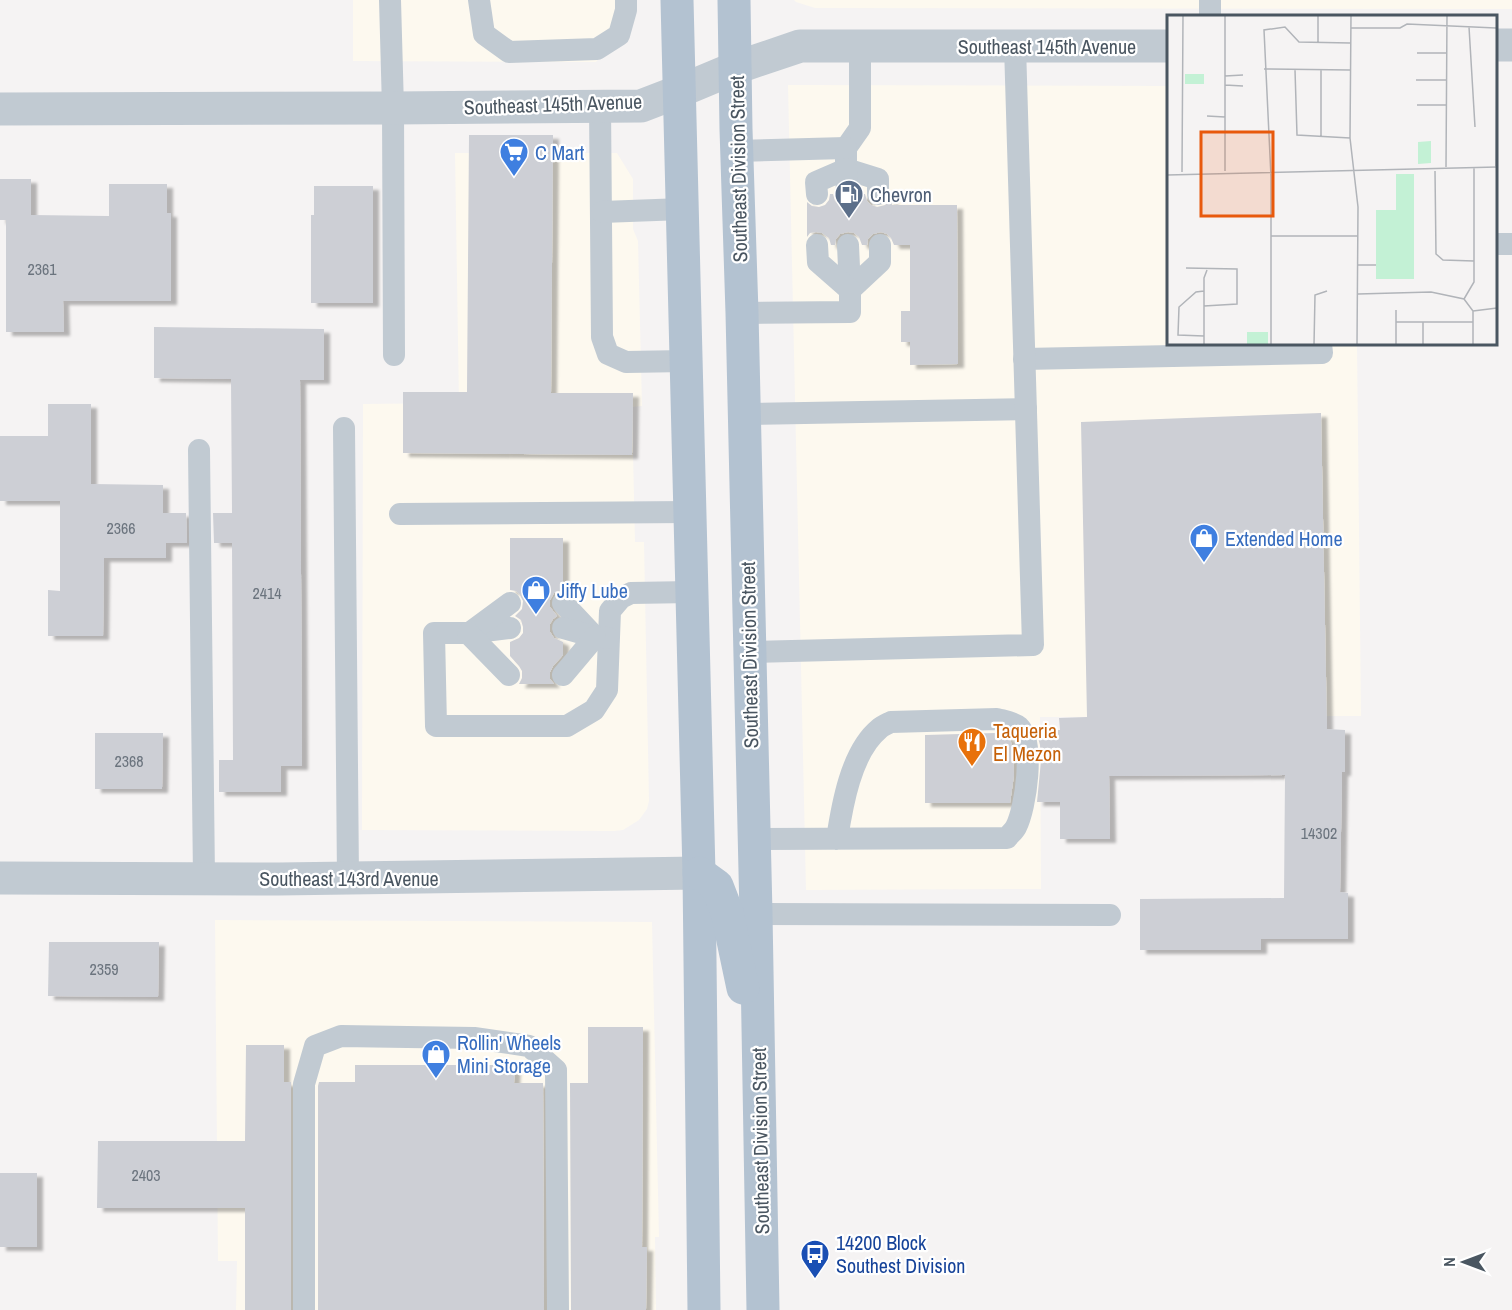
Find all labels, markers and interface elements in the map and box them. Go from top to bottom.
inset map [1167,15,1497,345]
street label: Southeast 145th Avenue [958,33,1136,60]
street label: Southeast Division Street [723,75,753,263]
street label: Southeast 145th Avenue [463,87,643,121]
supermarket icon: C Mart [498,136,530,178]
place label: C Mart [535,139,585,166]
fuel station icon: Chevron [833,178,865,220]
place label: Chevron [870,181,932,208]
house number: 2361 [27,258,57,280]
house number: 2366 [106,517,136,539]
shop icon: Extended Home [1188,522,1220,564]
place label: Extended Home [1225,525,1343,552]
street label: Southeast Division Street [734,561,764,749]
shop icon: Jiffy Lube [520,574,552,616]
place label: Jiffy Lube [557,577,628,604]
house number: 2414 [252,582,282,604]
place label: Taqueria El Mezon [993,717,1061,767]
restaurant icon: Taqueria El Mezon [956,726,988,768]
house number: 2368 [114,750,144,772]
house number: 14302 [1301,822,1337,844]
street label: Southeast 143rd Avenue [259,865,439,892]
house number: 2359 [89,958,119,980]
place label: Rollin' Wheels Mini Storage [457,1029,561,1079]
shop icon: Rollin' Wheels Mini Storage [420,1038,452,1080]
street label: Southeast Division Street [745,1047,775,1235]
house number: 2403 [131,1164,161,1186]
place label: 14200 Block Southest Division [836,1229,965,1279]
north arrow [1434,1232,1494,1292]
bus stop icon: 14200 Block Southest Division [799,1238,831,1280]
text: N [1438,1257,1460,1267]

